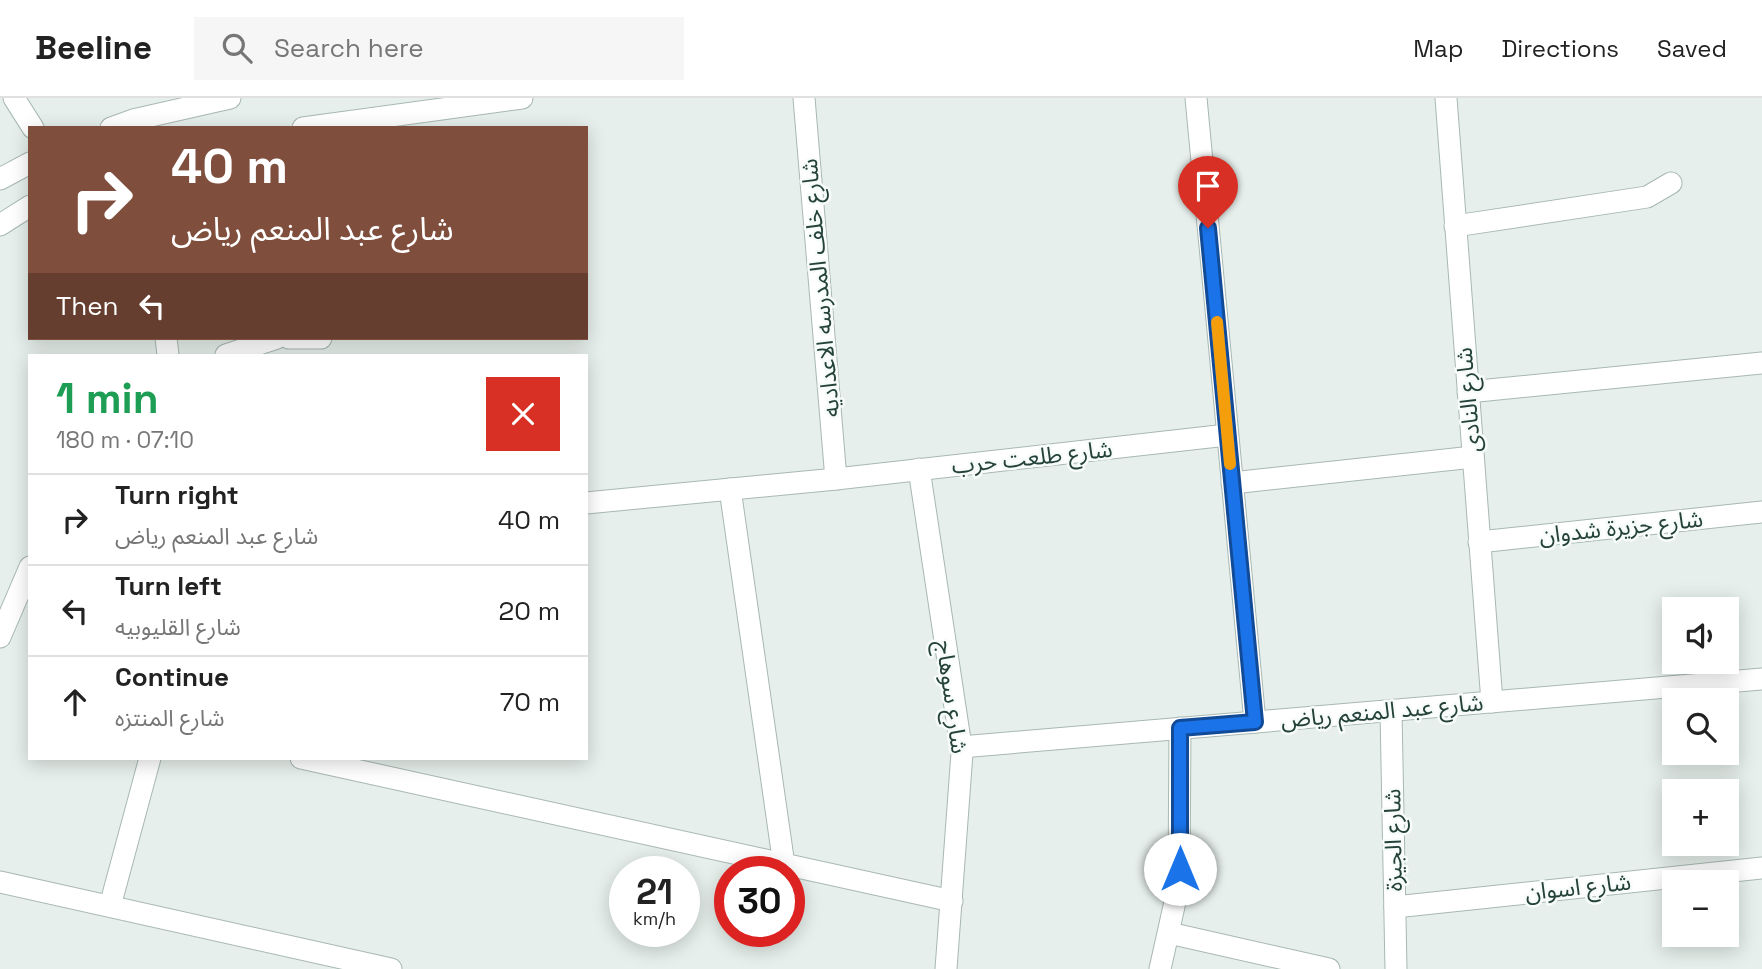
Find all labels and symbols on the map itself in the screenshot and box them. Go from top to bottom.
pin [1178,156,1238,228]
street label: شارع خلف المدرسه الاعداديه [794,157,848,419]
street label: شارع النادى [1448,346,1490,454]
street label: شارع طلعت حرب [950,434,1114,482]
street label: شارع جزيرة شدوان [1537,503,1705,553]
street label: شارع سوهاج [927,638,975,756]
street label: شارع عبد المنعم رياض [1279,687,1485,737]
street label: شارع الجيزة [1377,788,1411,892]
position arrow [1143,832,1217,906]
speed limit sign: 30 [714,856,805,947]
street label: شارع اسوان [1524,867,1633,909]

